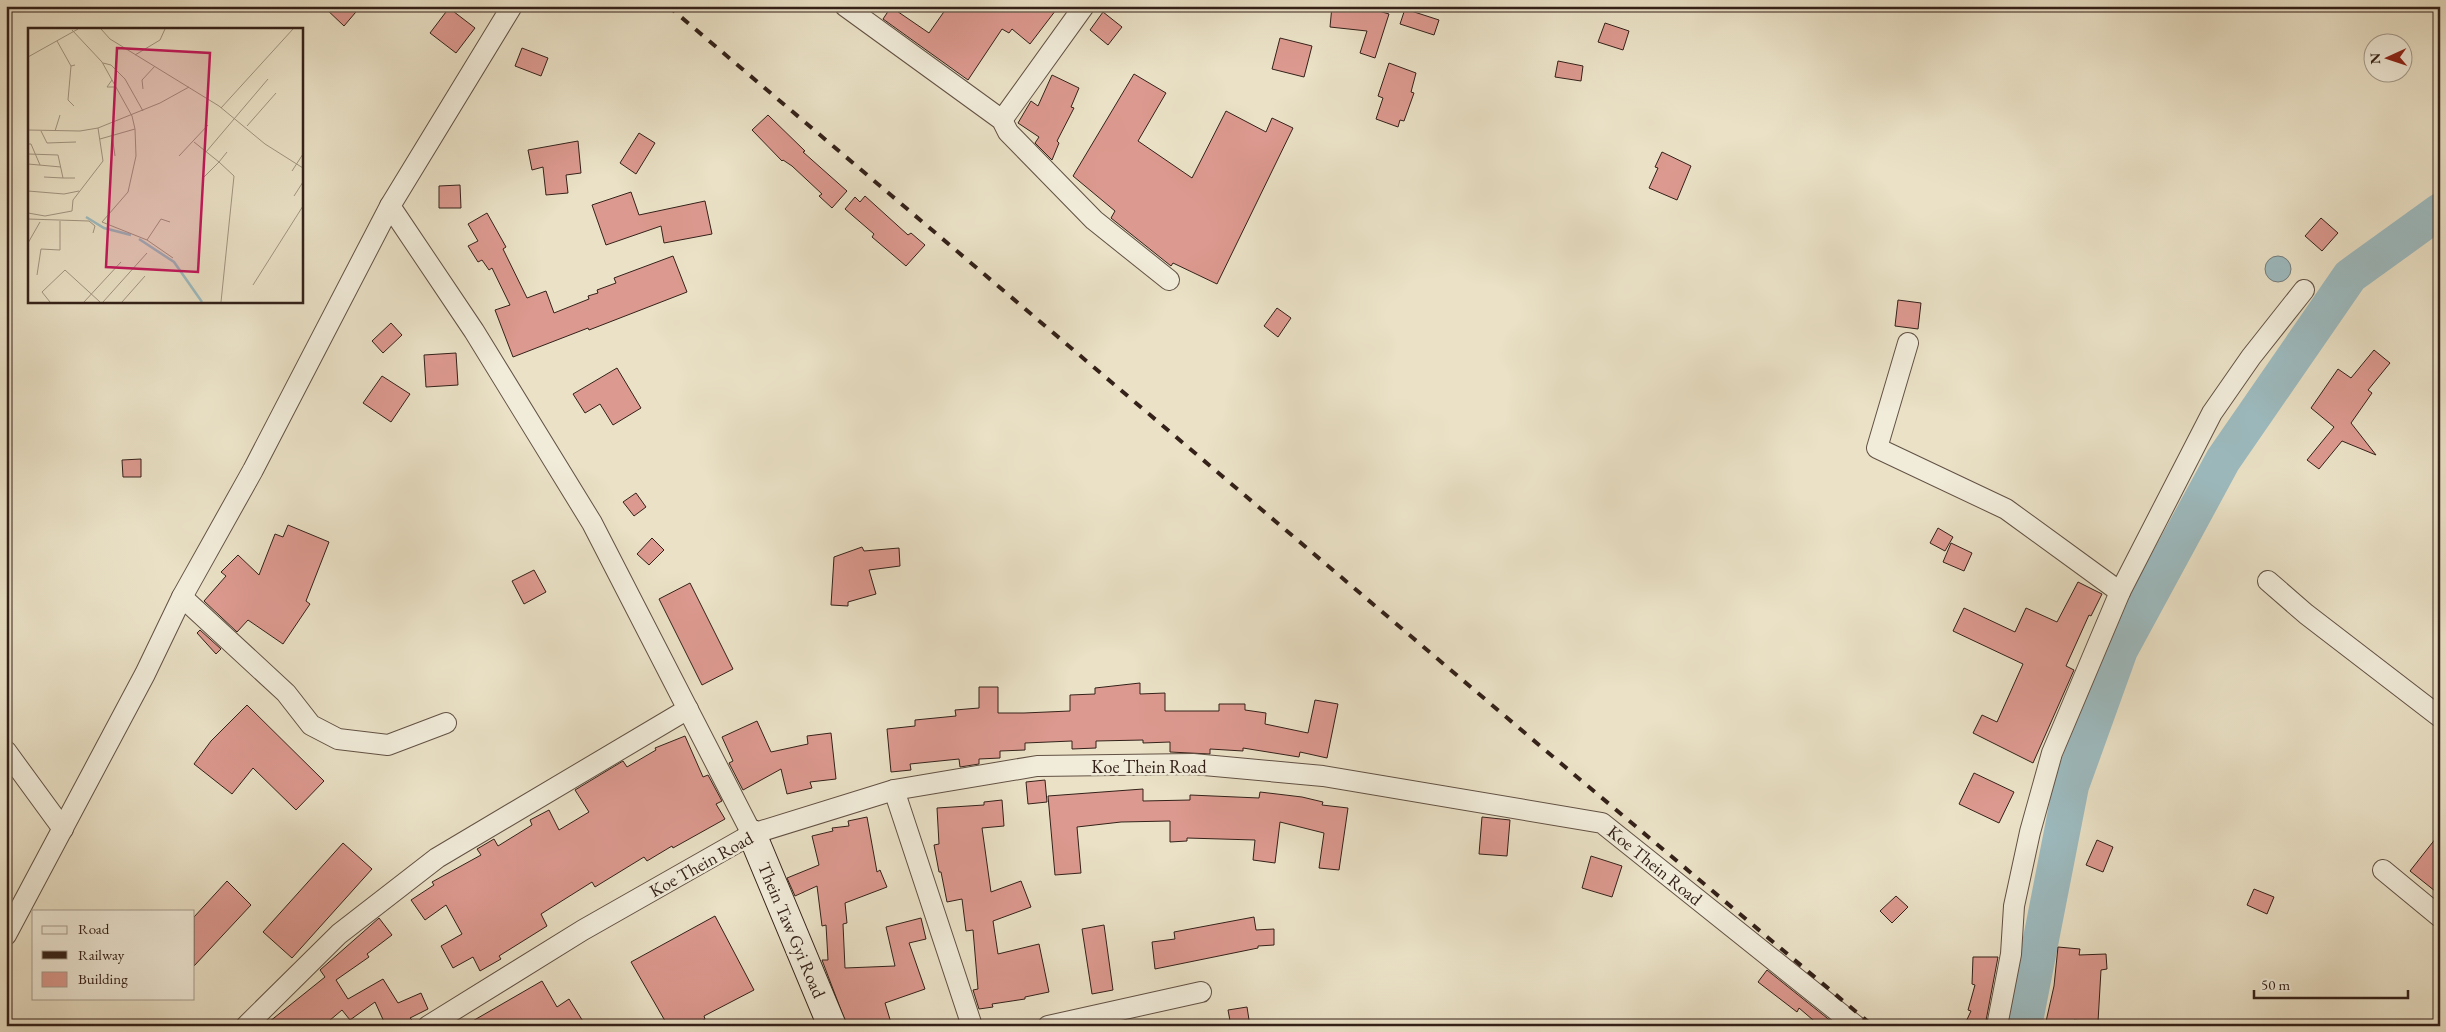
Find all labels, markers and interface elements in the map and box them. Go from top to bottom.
inset map [28,28,302,302]
north arrow [2364,32,2414,82]
text: N [2366,52,2384,65]
street label: Koe Thein Road [1091,755,1208,778]
street label: Koe Thein Road [1603,820,1708,911]
street label: Koe Thein Road [645,826,758,902]
street label: Thein Taw Gyi Road [753,859,831,1002]
legend [32,910,195,1000]
text: Road [78,919,110,938]
text: Railway [78,945,125,964]
scale bar [2254,967,2407,999]
text: Building [78,969,128,988]
text: 50 m [2261,975,2290,994]

